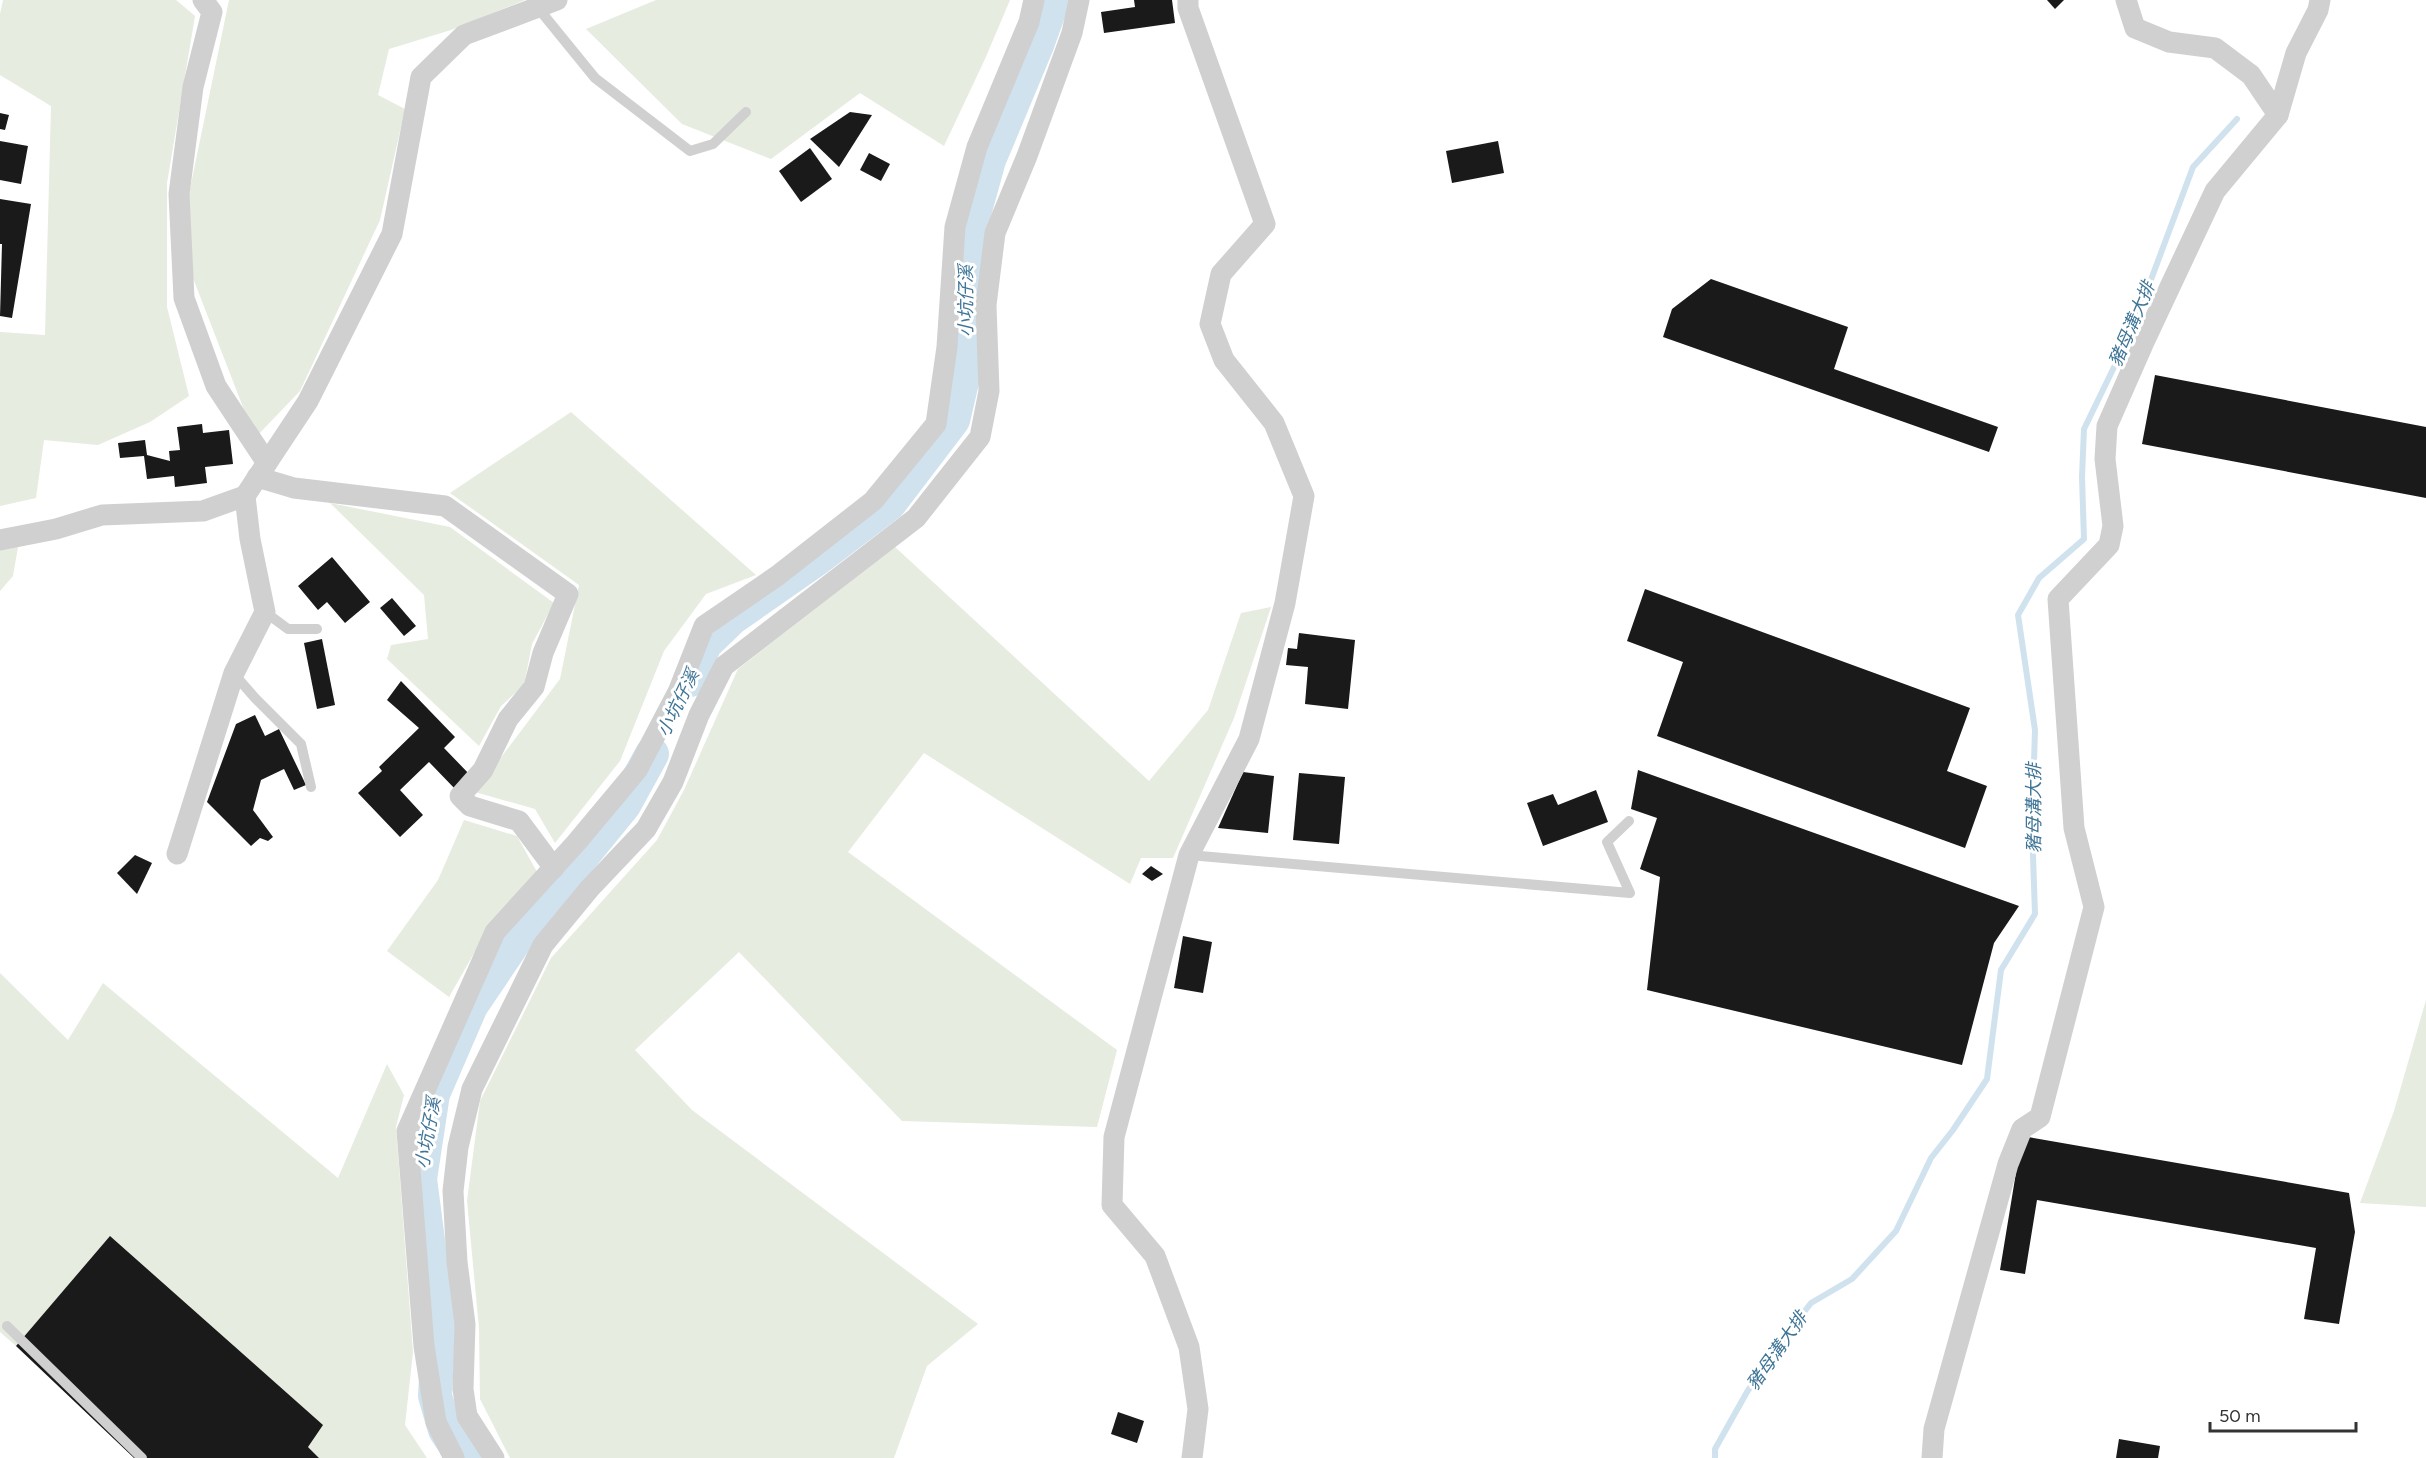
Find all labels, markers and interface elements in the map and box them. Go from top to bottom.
water label: 小坑仔溪 [955,262,977,337]
water label: 豬母溝大排 [2104,276,2160,370]
water label: 小坑仔溪 [652,663,705,740]
water label: 豬母溝大排 [2023,761,2045,853]
water label: 小坑仔溪 [411,1093,446,1170]
water label: 豬母溝大排 [1742,1306,1813,1394]
scale bar [2210,1395,2356,1433]
text: 50 m [2219,1405,2261,1427]

